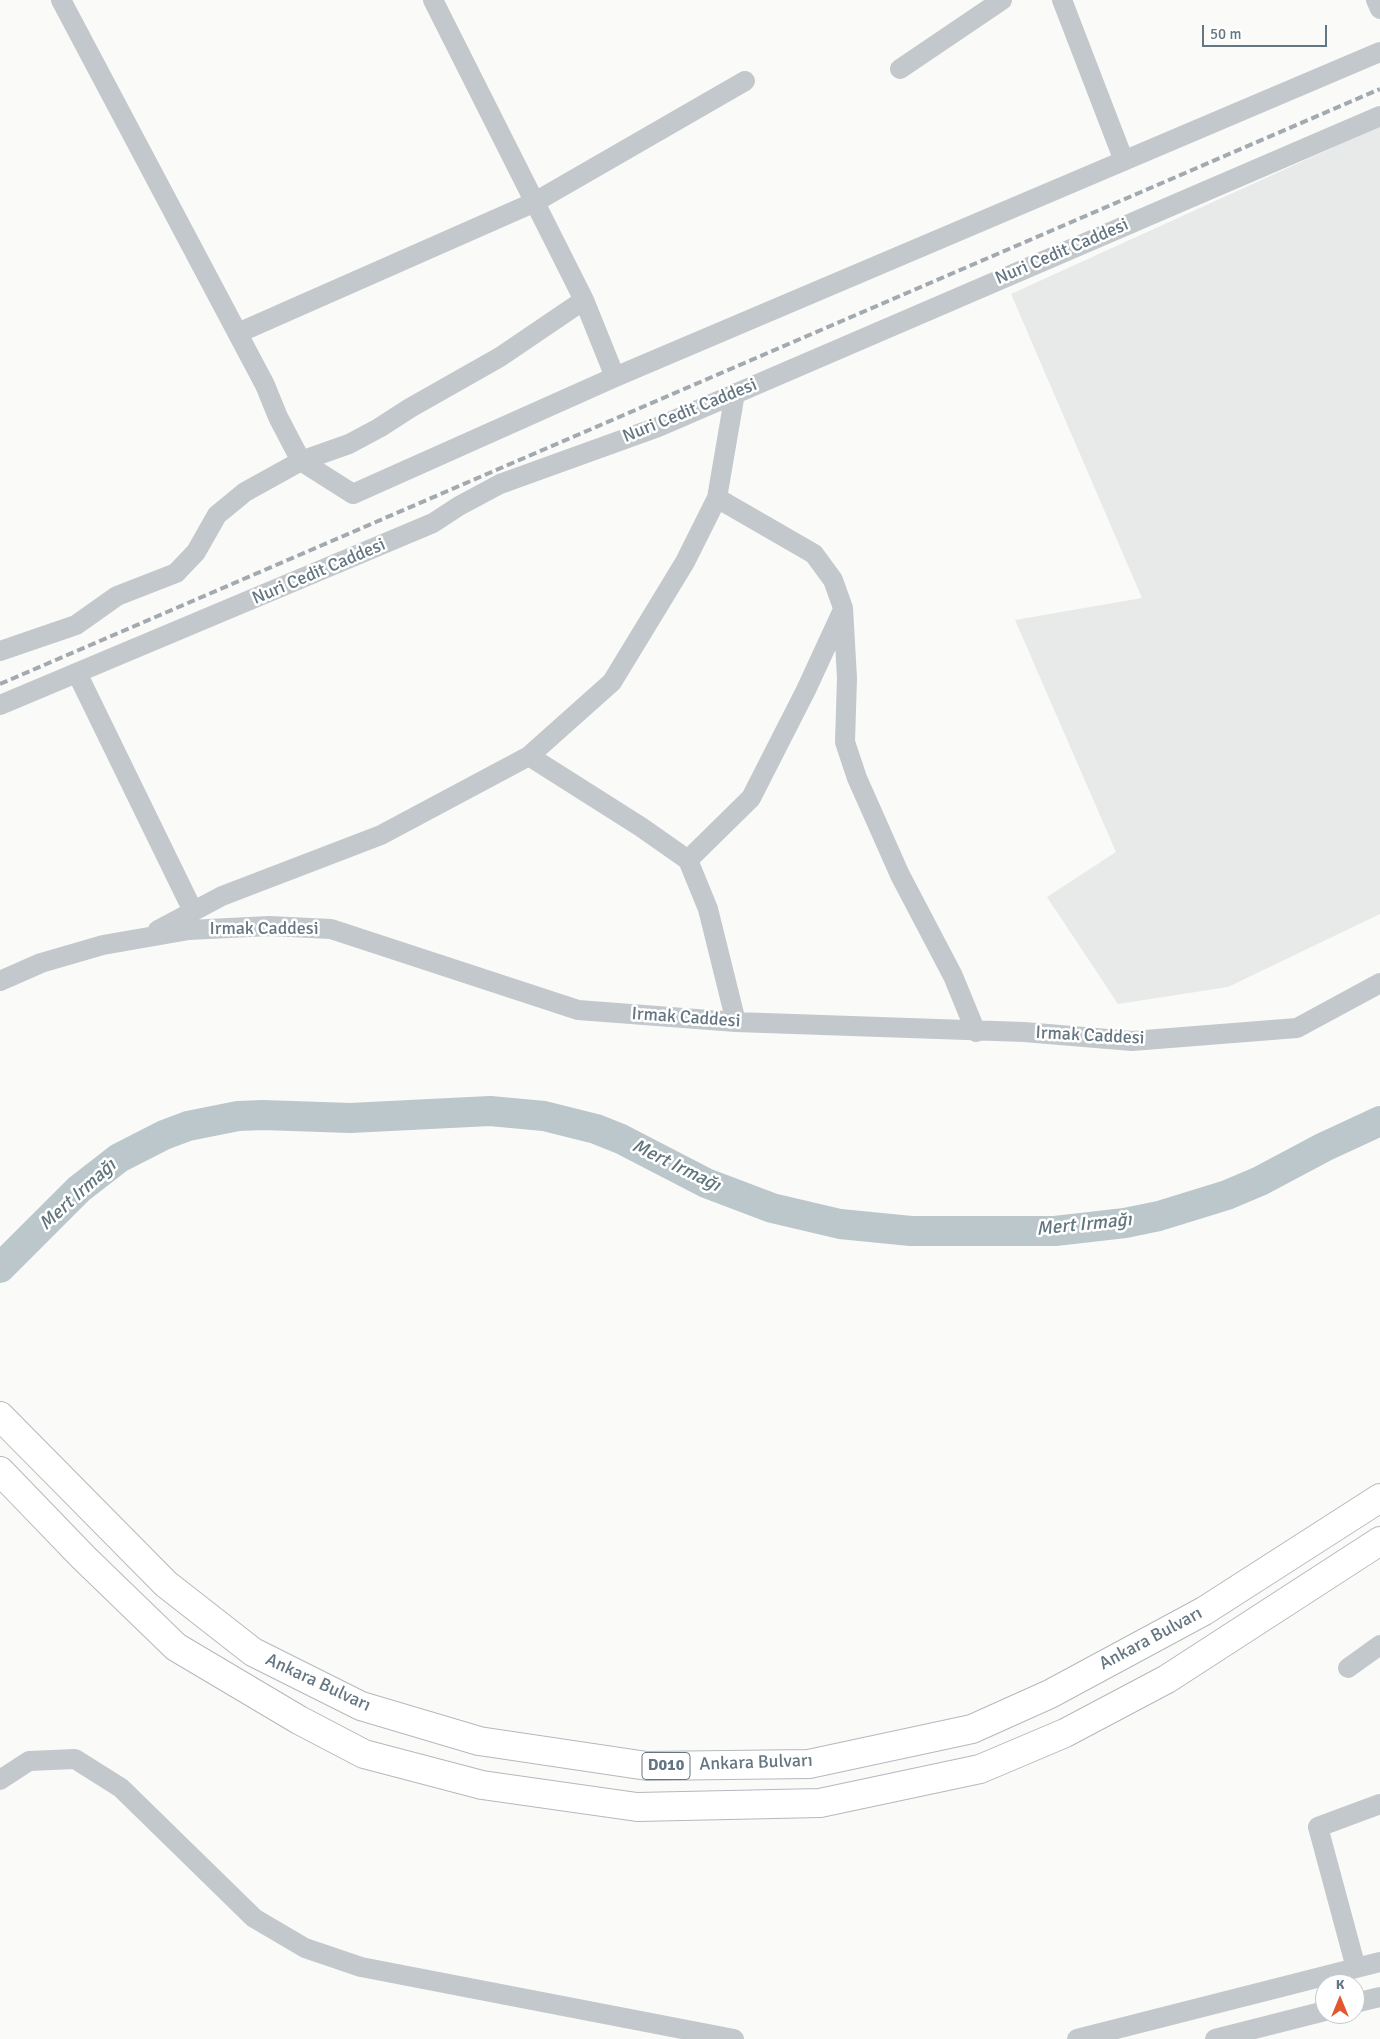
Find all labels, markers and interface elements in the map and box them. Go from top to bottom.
scale bar [1205,15,1330,47]
text: 50 m [1210,25,1241,43]
street label: Nuri Cedit Caddesi [992,214,1132,290]
street label: Nuri Cedit Caddesi [620,374,760,448]
street label: Nuri Cedit Caddesi [249,534,389,610]
street label: Irmak Caddesi [209,918,319,940]
street label: Irmak Caddesi [631,1003,741,1033]
street label: Irmak Caddesi [1035,1022,1145,1050]
water label: Mert Irmağı [628,1135,724,1197]
water label: Mert Irmağı [35,1155,121,1235]
water label: Mert Irmağı [1035,1209,1133,1241]
street label: Ankara Bulvarı [1096,1603,1206,1675]
street label: Ankara Bulvarı [262,1649,374,1717]
street label: Ankara Bulvarı [699,1750,813,1776]
road number: D010 [642,1752,690,1780]
north arrow [1315,1974,1365,2024]
text: K [1336,1976,1344,1993]

